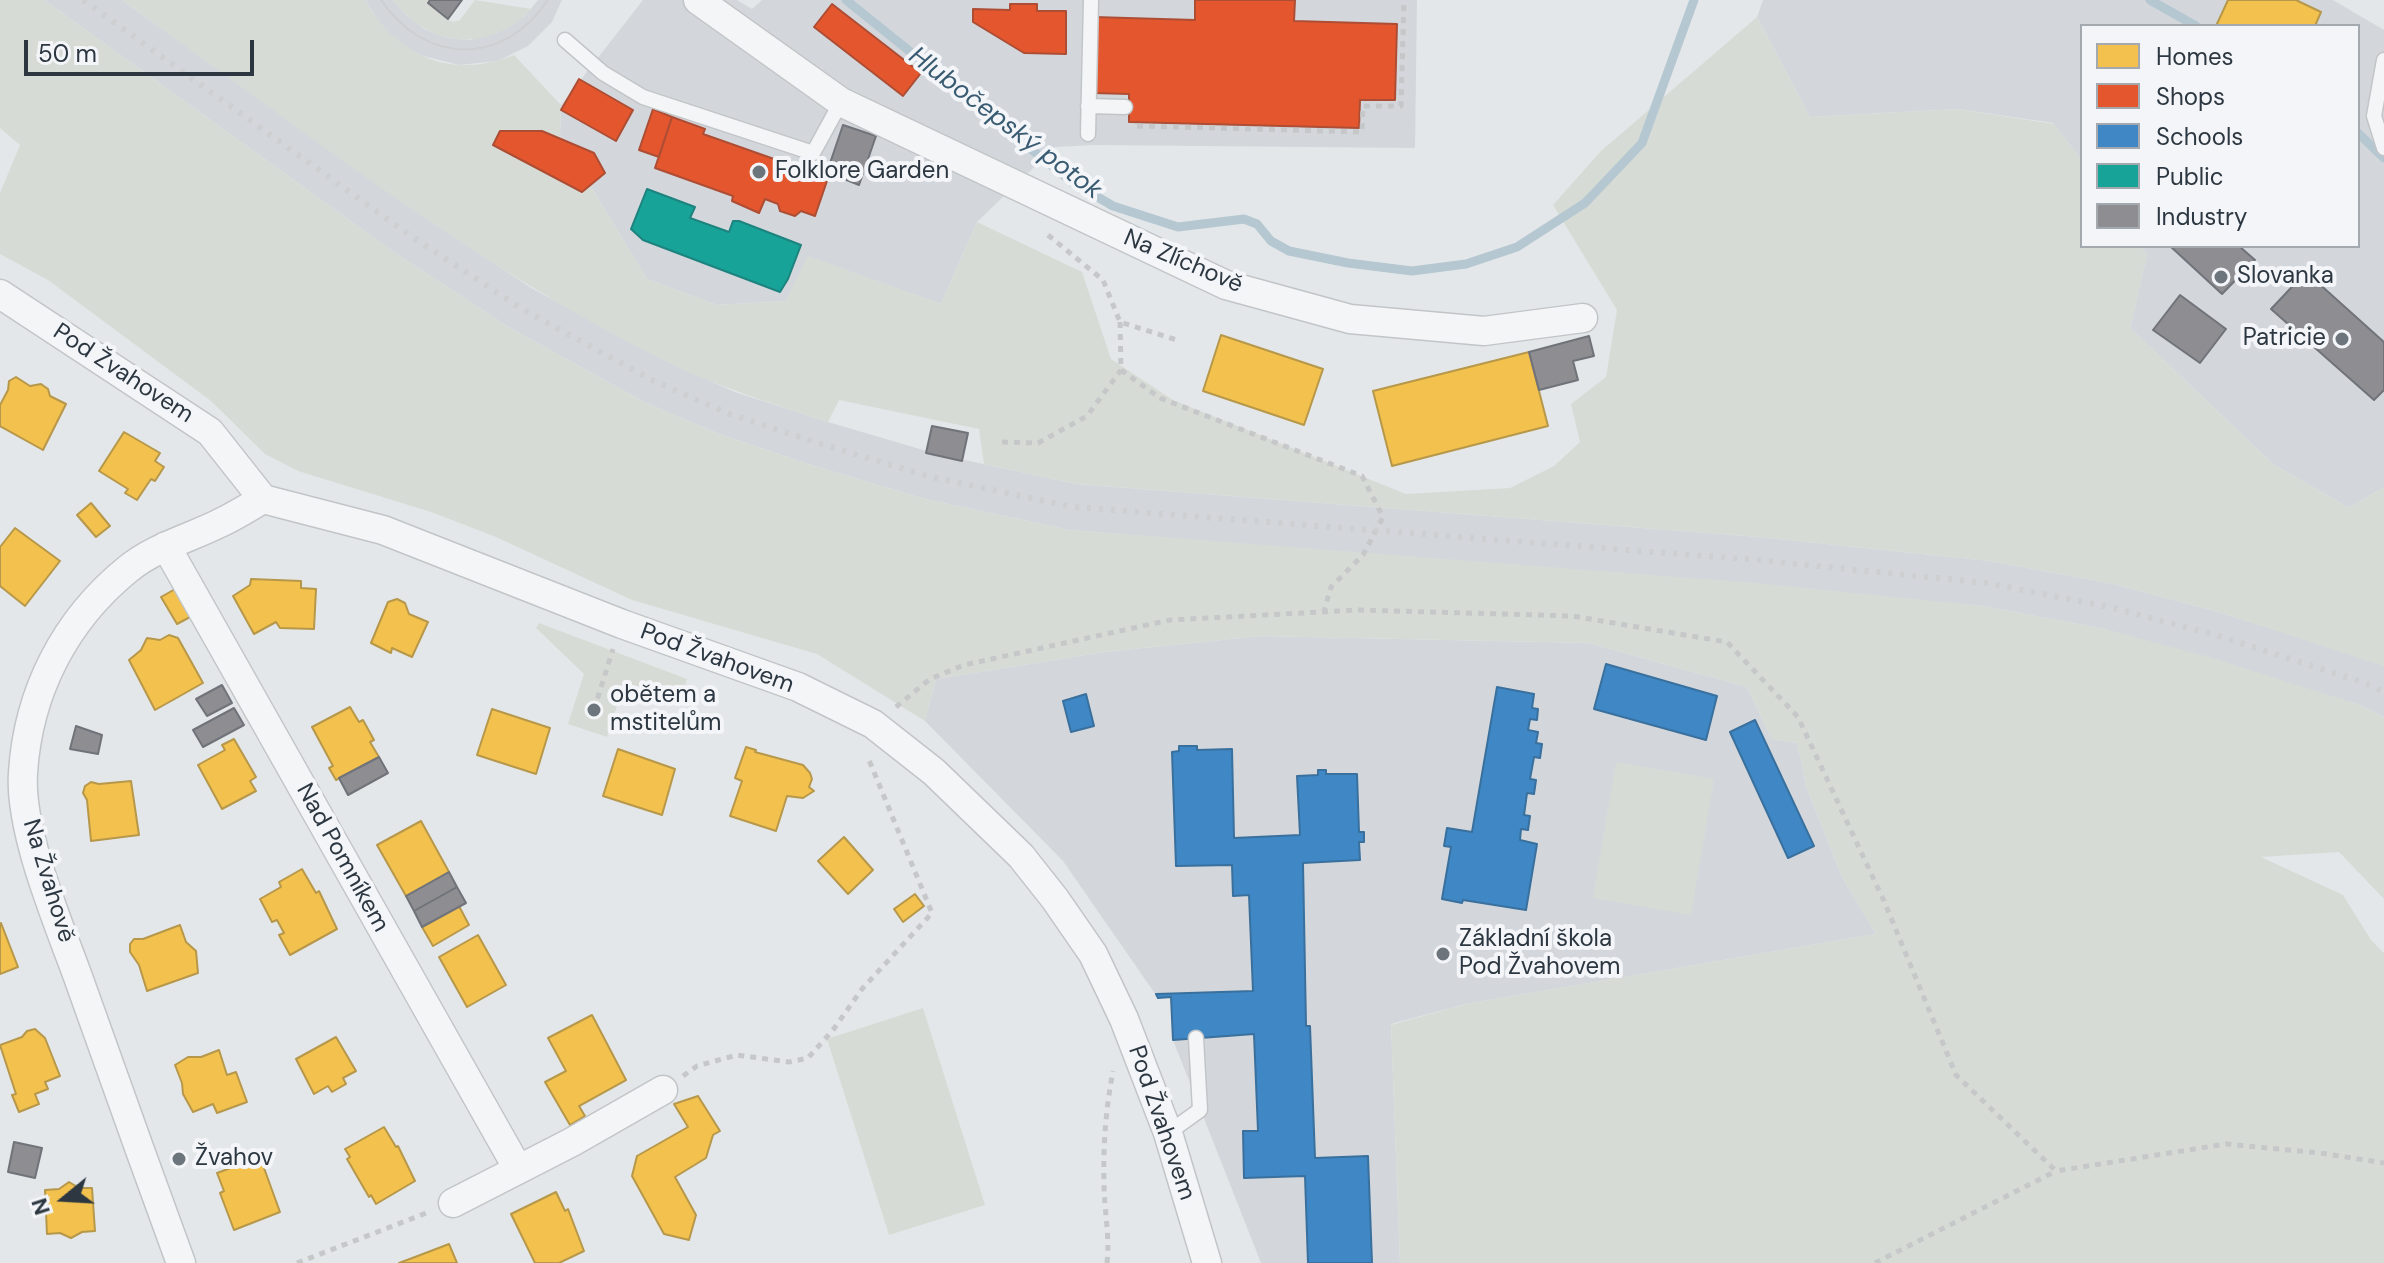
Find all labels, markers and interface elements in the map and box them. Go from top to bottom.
scale bar [28,24,258,74]
legend [2080,24,2360,248]
text: 50 m [38,38,97,69]
water label: Hlubočepský potok [902,41,1108,207]
text: Homes [2156,41,2234,72]
text: Shops [2156,81,2225,112]
text: Schools [2156,121,2243,152]
place label: Folklore Garden [775,158,949,186]
text: Public [2156,161,2224,192]
marker: Folklore Garden [750,163,768,181]
text: Industry [2156,201,2247,232]
street label: Na Zlíchově [1119,224,1247,300]
place label: Slovanka [2237,263,2334,291]
marker: Slovanka [2212,268,2230,286]
street label: Pod Žvahovem [47,318,199,430]
place label: Patricie [2243,325,2326,353]
marker: Patricie [2333,330,2351,348]
street label: Pod Žvahovem [636,618,798,700]
place label: obětem a mstitelům [610,682,721,738]
marker: obětem a mstitelům [585,701,603,719]
street label: Nad Pomníkem [289,779,395,937]
street label: Na Žvahově [16,816,80,946]
place label: Základní škola Pod Žvahovem [1459,926,1620,982]
marker: Základní škola Pod Žvahovem [1434,945,1452,963]
street label: Pod Žvahovem [1121,1042,1201,1204]
place label: Žvahov [195,1145,273,1173]
marker: Žvahov [170,1150,188,1168]
north arrow [24,1159,104,1239]
text: N [24,1194,57,1219]

